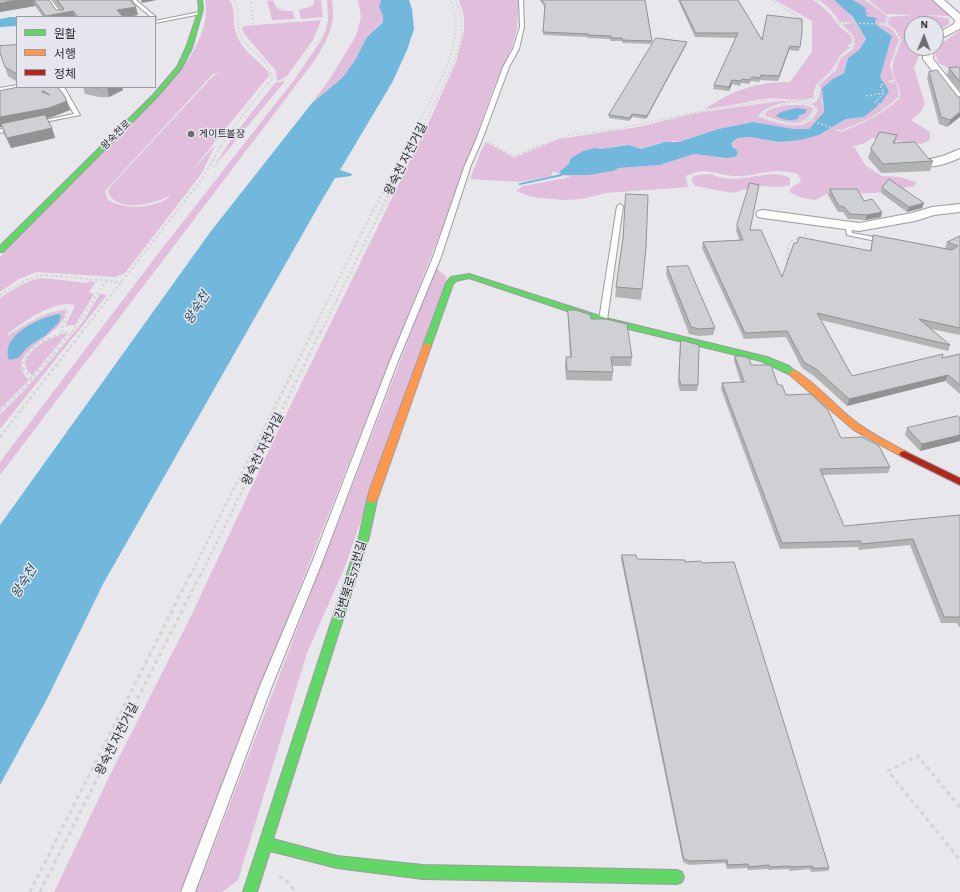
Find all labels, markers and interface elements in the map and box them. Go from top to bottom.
legend [16,16,156,88]
north arrow [904,16,944,56]
text: N [920,19,928,30]
text: 원활 [54,28,76,40]
text: 서행 [54,48,76,60]
text: 정체 [54,68,76,80]
street label: 왕숙천로 [99,118,133,152]
street label: 왕숙천 자전거길 [382,120,430,198]
place label: 게이트볼장 [199,128,245,140]
marker: 게이트볼장 [186,129,196,139]
water label: 왕숙천 [181,289,213,327]
street label: 왕숙천 자전거길 [239,410,287,488]
street label: 강변북로573번길 [332,539,370,621]
water label: 왕숙천 [8,563,40,601]
street label: 왕숙천 자전거길 [93,700,141,778]

